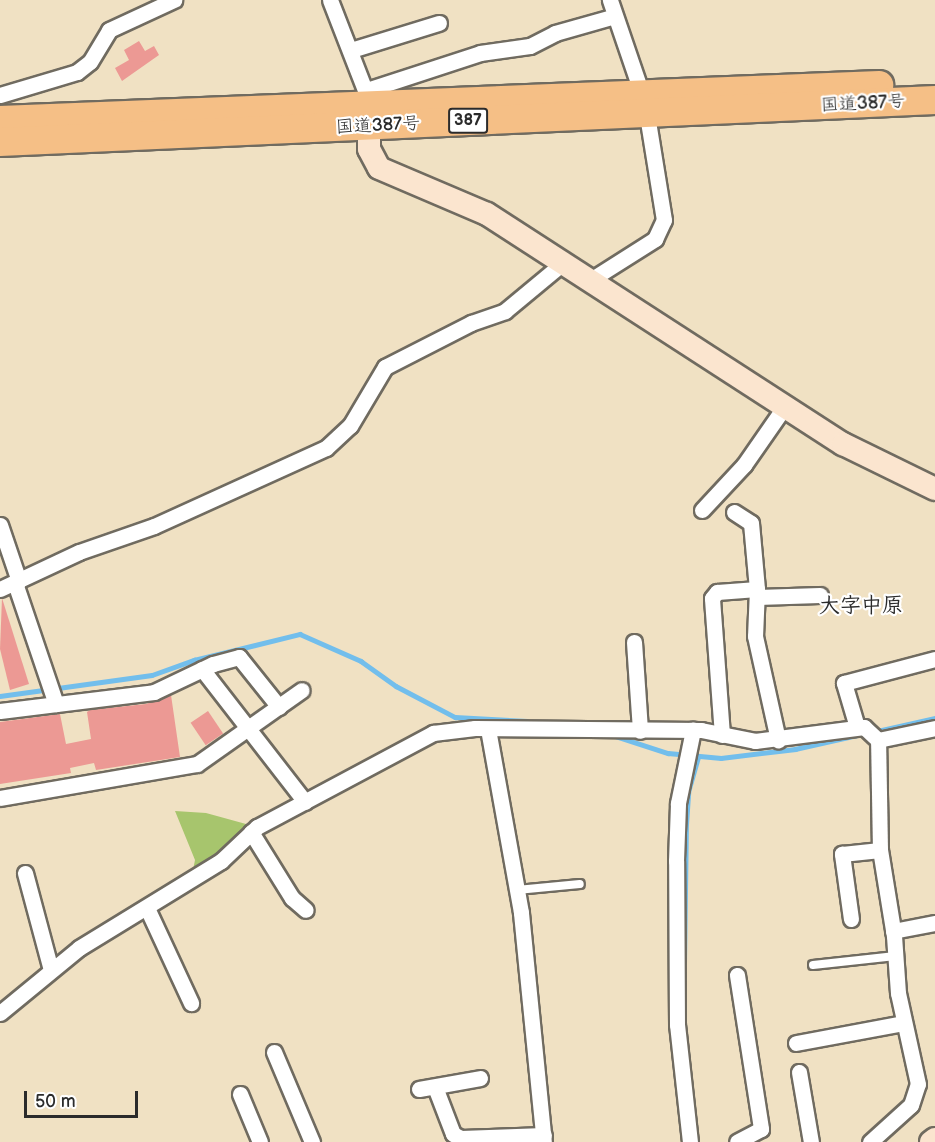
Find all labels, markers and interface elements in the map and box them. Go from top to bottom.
street label: 国道387号 [820,91,906,117]
road number: 387 [447,108,489,134]
street label: 国道387号 [335,113,421,139]
district label: 大字中原 [819,593,903,619]
scale bar [27,1079,141,1117]
text: 50 m [35,1091,76,1112]

